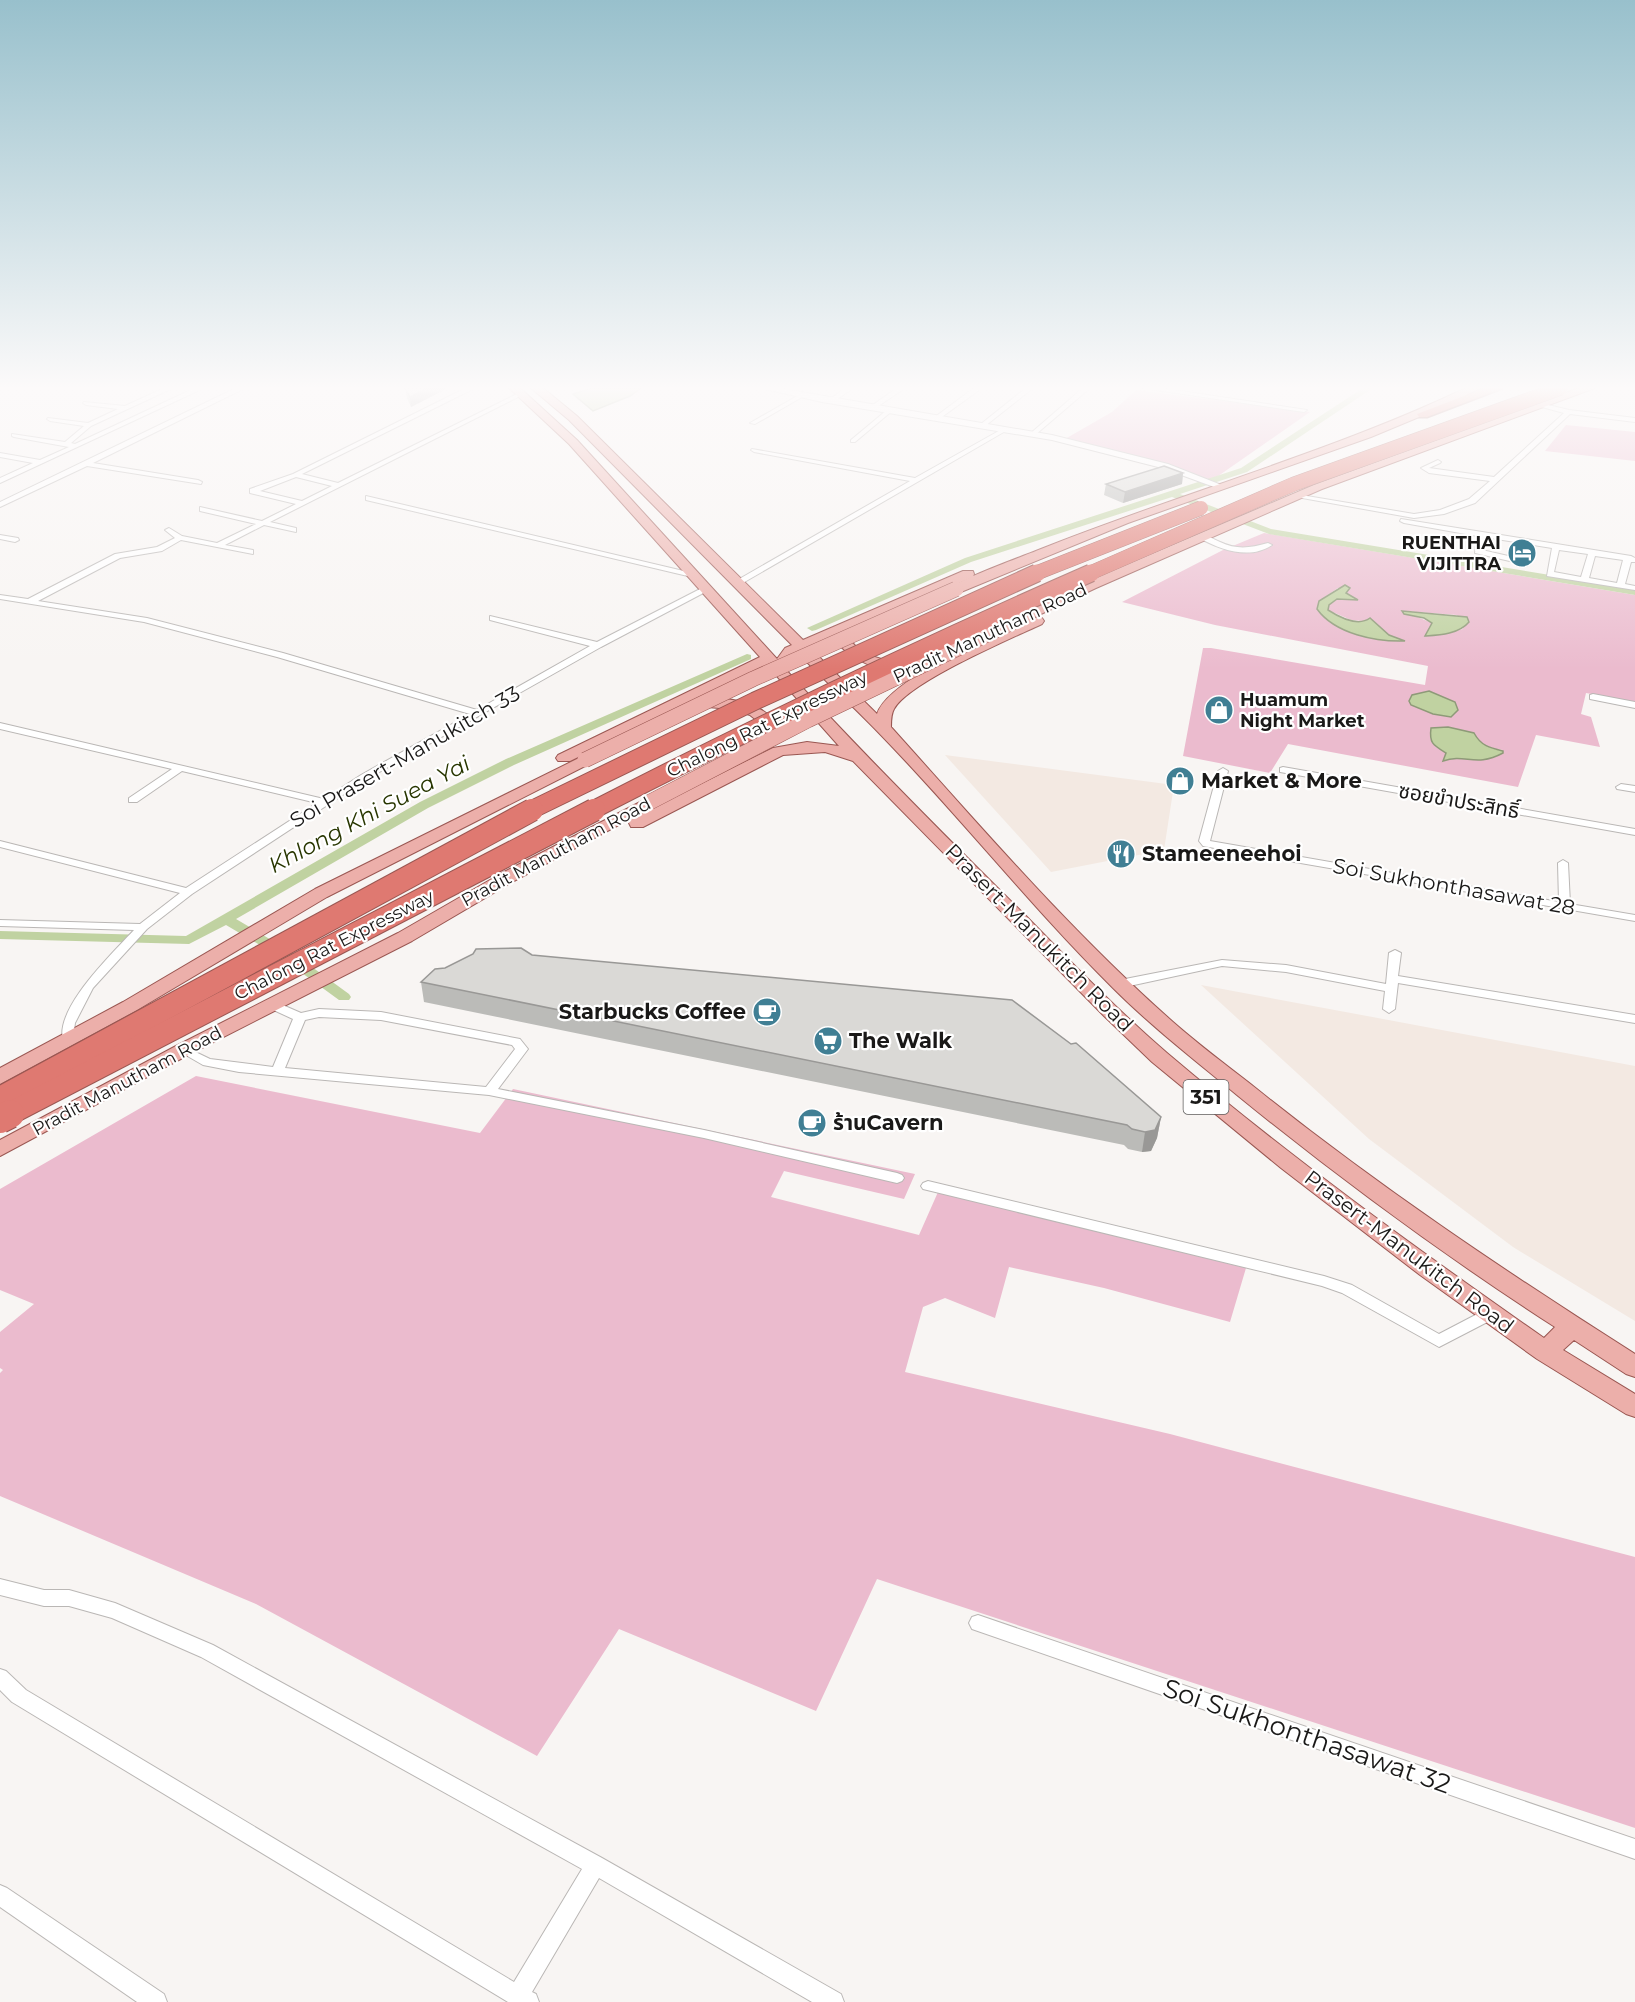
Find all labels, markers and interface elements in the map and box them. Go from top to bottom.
place label: RUENTHAI VIJITTRA [1402,532,1501,575]
hotel icon: RUENTHAI VIJITTRA [1506,537,1538,569]
street label: Pradit Manutham Road [889,578,1091,688]
street label: Chalong Rat Expressway [663,666,871,782]
street label: Soi Prasert-Manukitch 33 [285,680,524,833]
place label: Huamum Night Market [1240,689,1365,732]
shop icon: Huamum Night Market [1203,694,1235,726]
water label: Khlong Khi Suea Yai [264,750,475,879]
shop icon: Market & More [1164,765,1196,797]
place label: Market & More [1201,768,1362,793]
street label: ซอยขำประสิทธิ์ [1397,778,1522,824]
street label: Pradit Manutham Road [457,793,655,911]
street label: Prasert-Manukitch Road [940,838,1139,1037]
restaurant icon: Stameeneehoi [1105,838,1137,870]
place label: Stameeneehoi [1142,841,1302,866]
street label: Soi Sukhonthasawat 28 [1331,853,1577,920]
street label: Chalong Rat Expressway [231,885,438,1005]
cafe icon: Starbucks Coffee [751,996,783,1028]
place label: Starbucks Coffee [559,999,746,1024]
street label: Pradit Manutham Road [28,1022,226,1140]
supermarket icon: The Walk [812,1025,844,1057]
place label: The Walk [849,1028,952,1053]
road number: 351 [1184,1080,1228,1114]
cafe icon: ร้านCavern [796,1107,828,1139]
place label: ร้านCavern [833,1110,943,1135]
street label: Prasert-Manukitch Road [1300,1165,1519,1339]
street label: Soi Sukhonthasawat 32 [1159,1672,1455,1800]

